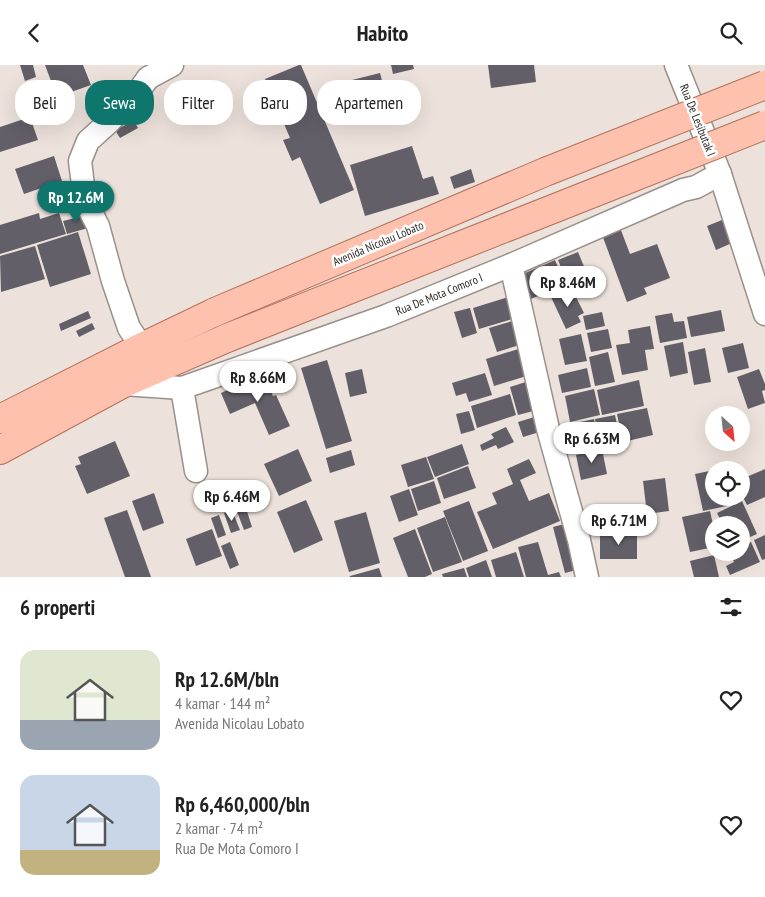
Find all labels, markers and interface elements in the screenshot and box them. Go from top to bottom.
icon: back [20,19,48,47]
text: Habito [357,19,408,47]
icon: search [717,19,745,47]
chip: Beli [15,80,75,125]
chip: Sewa [85,80,154,125]
chip: Filter [164,80,233,125]
chip: Baru [243,80,307,125]
chip: Apartemen [317,80,421,125]
street label: Rua De Lesibutak I [677,82,719,158]
pin: Rp 12.6M [24,181,128,223]
text: Rp 12.6M [48,187,104,207]
street label: Avenida Nicolau Lobato [330,217,426,269]
pin: Rp 8.46M [516,265,620,308]
street label: Rua De Mota Comoro I [393,270,485,318]
text: Rp 8.46M [540,272,596,292]
pin: Rp 8.66M [206,361,310,403]
text: Rp 8.66M [230,367,286,387]
north arrow [705,406,750,451]
map controls [705,406,750,561]
pin: Rp 6.63M [540,421,644,464]
text: Rp 6.63M [564,428,620,448]
button: locate [705,461,750,506]
pin: Rp 6.46M [180,479,284,522]
text: Rp 6.46M [204,486,260,506]
pin: Rp 6.71M [567,503,671,546]
text: Rp 6.71M [591,510,647,530]
button: layers [705,516,750,561]
icon: filters [717,593,745,621]
text: 6 properti [20,594,95,621]
text: Rp 12.6M/bln [175,666,279,693]
icon: home [60,670,120,730]
icon: heart [717,686,745,714]
text: 4 kamar · 144 m² [175,693,270,713]
text: Avenida Nicolau Lobato [175,713,304,733]
text: Rp 6,460,000/bln [175,791,310,818]
icon: home [60,795,120,855]
icon: heart [717,811,745,839]
text: 2 kamar · 74 m² [175,818,263,838]
text: Rua De Mota Comoro I [175,838,299,858]

